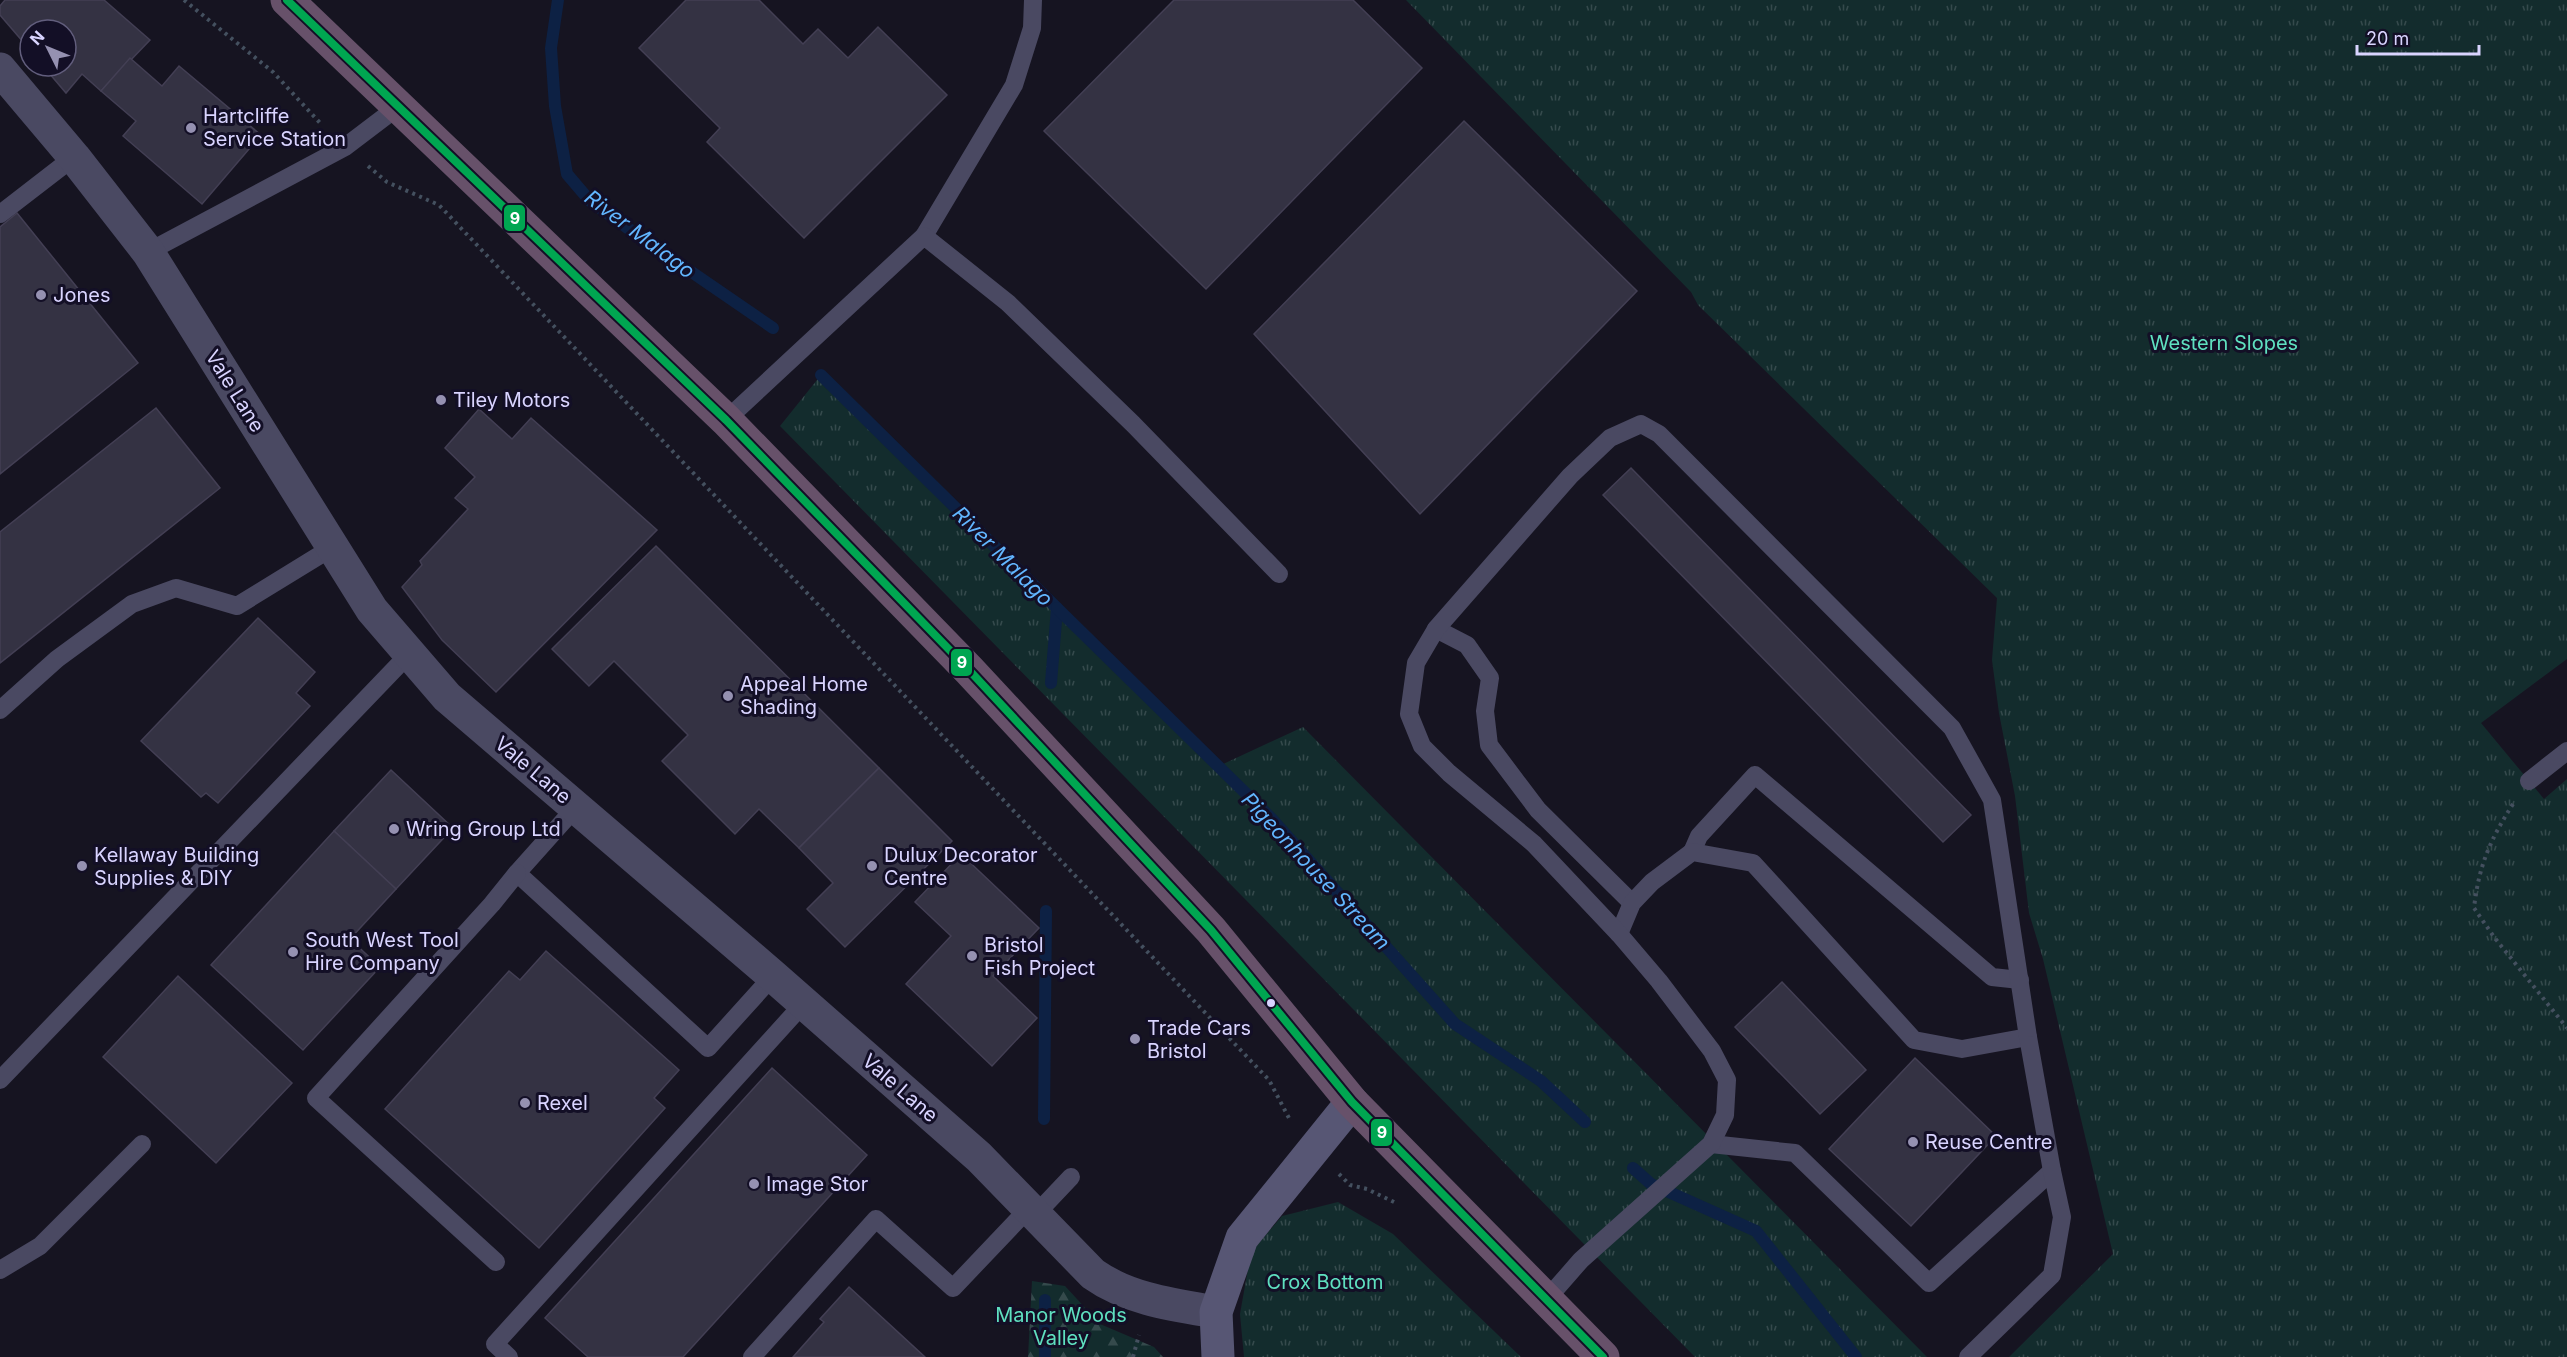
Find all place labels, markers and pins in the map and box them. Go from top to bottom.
place label: Hartcliffe Service Station [203,104,346,151]
marker: Hartcliffe Service Station [184,121,198,135]
place label: Jones [53,283,110,307]
marker: Jones [34,288,48,302]
place label: Tiley Motors [453,388,570,412]
marker: Tiley Motors [434,393,448,407]
place label: Appeal Home Shading [740,672,868,719]
marker: Appeal Home Shading [721,689,735,703]
place label: Wring Group Ltd [406,817,561,841]
marker: Wring Group Ltd [387,822,401,836]
place label: Kellaway Building Supplies & DIY [94,843,259,890]
place label: Dulux Decorator Centre [884,843,1038,890]
marker: Kellaway Building Supplies & DIY [75,859,89,873]
marker: Dulux Decorator Centre [865,859,879,873]
place label: South West Tool Hire Company [305,928,459,975]
place label: Bristol Fish Project [984,933,1096,980]
marker: South West Tool Hire Company [286,945,300,959]
marker: Bristol Fish Project [965,949,979,963]
unlabelled marker [1265,997,1277,1009]
place label: Trade Cars Bristol [1147,1016,1251,1063]
marker: Trade Cars Bristol [1128,1032,1142,1046]
place label: Rexel [537,1091,588,1115]
marker: Rexel [518,1096,532,1110]
place label: Reuse Centre [1925,1130,2052,1154]
marker: Reuse Centre [1906,1135,1920,1149]
place label: Image Stor [766,1172,869,1196]
marker: Image Stor [747,1177,761,1191]

